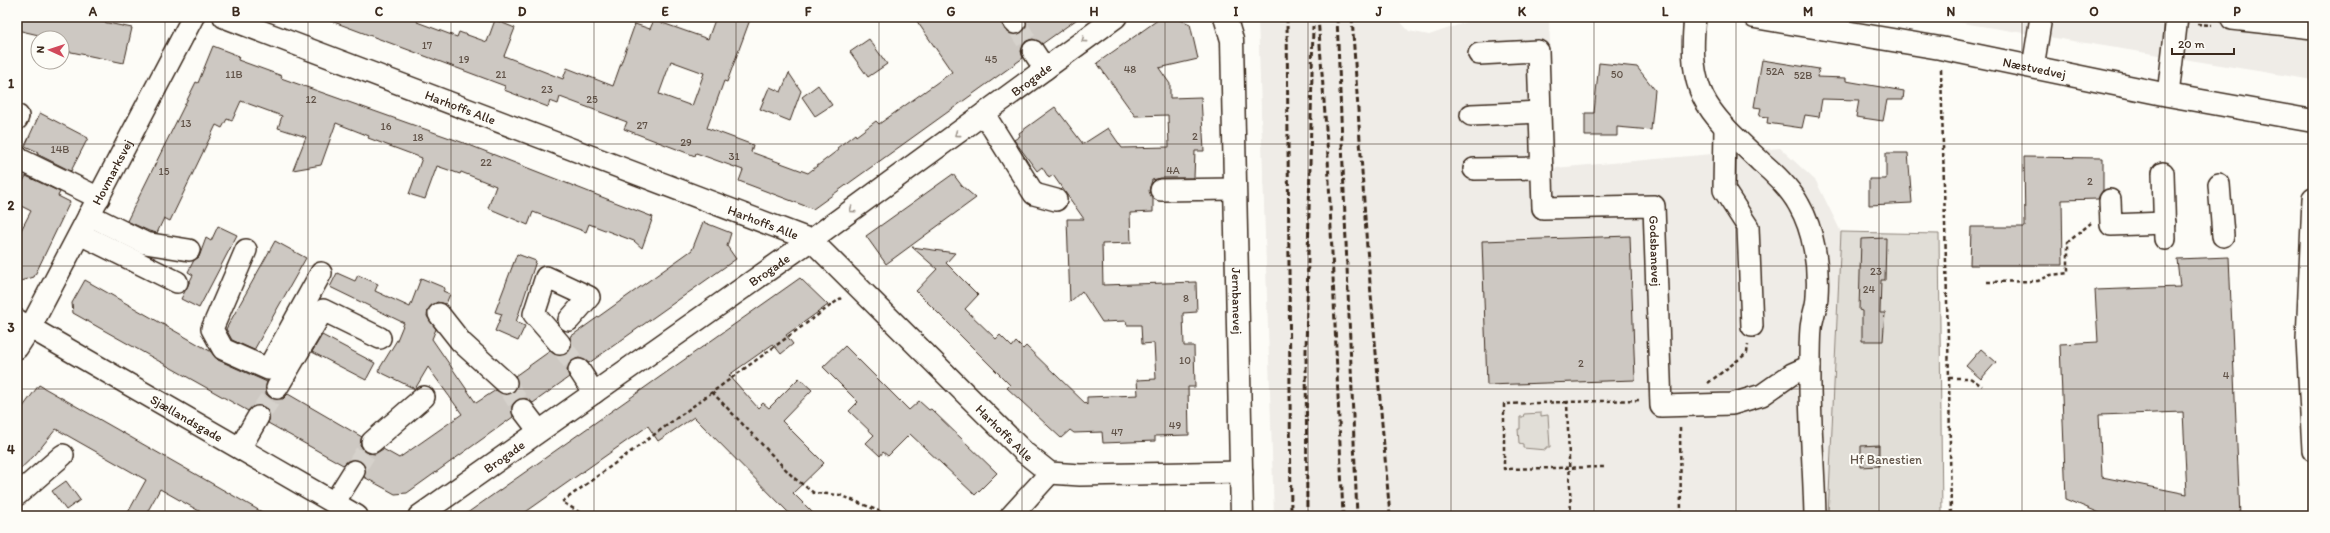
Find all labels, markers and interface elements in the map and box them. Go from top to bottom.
text: A [88,4,98,19]
text: B [232,4,241,19]
text: C [375,4,384,19]
text: D [518,4,527,19]
text: E [661,4,669,19]
text: F [805,4,812,19]
text: G [947,4,956,19]
text: H [1090,4,1099,19]
text: I [1234,4,1239,19]
text: J [1375,4,1383,19]
text: K [1518,4,1527,19]
text: L [1662,4,1669,19]
text: M [1803,4,1813,19]
text: N [1947,4,1956,19]
text: O [2089,4,2099,19]
text: P [2233,4,2241,19]
north arrow [30,30,70,70]
scale bar [2172,30,2234,56]
one-way arrow [1082,35,1089,42]
text: 20 m [2178,37,2205,51]
house number: 17 [422,39,433,52]
text: N [34,45,47,54]
house number: 19 [459,53,470,66]
house number: 45 [985,53,997,66]
street label: Næstvedvej [2001,54,2067,82]
street label: Brogade [1008,60,1055,99]
house number: 48 [1124,63,1136,76]
house number: 52A [1766,65,1784,78]
house number: 11B [225,68,243,81]
house number: 21 [496,68,506,81]
house number: 50 [1611,68,1623,81]
house number: 52B [1794,69,1812,82]
text: 1 [8,76,14,91]
house number: 23 [541,83,553,96]
street label: Harhoffs Alle [423,87,498,128]
house number: 12 [306,93,317,106]
house number: 25 [586,93,598,106]
house number: 13 [180,117,192,130]
house number: 27 [636,119,648,132]
house number: 16 [381,120,392,133]
one-way arrow [954,129,961,136]
house number: 2 [1192,130,1198,143]
house number: 18 [412,131,424,144]
house number: 29 [680,136,692,149]
street label: Hovmarksvej [89,137,136,207]
house number: 14B [51,143,69,156]
house number: 31 [728,150,740,163]
house number: 22 [480,156,492,169]
house number: 4A [1166,164,1180,177]
house number: 15 [159,165,170,178]
house number: 2 [2087,175,2093,188]
text: 2 [8,198,15,213]
street label: Harhoffs Alle [726,202,801,243]
one-way arrow [849,205,856,213]
street label: Godsbanevej [1646,215,1664,287]
street label: Brogade [746,250,793,290]
house number: 23 [1870,265,1882,278]
street label: Jernbanevej [1229,267,1245,335]
house number: 24 [1863,283,1876,296]
house number: 8 [1183,292,1189,305]
text: 3 [7,320,15,335]
house number: 10 [1179,354,1191,367]
house number: 2 [1578,357,1584,370]
house number: 4 [2223,369,2230,382]
street label: Sjællandsgade [148,392,225,445]
street label: Harhoffs Alle [973,401,1036,464]
house number: 49 [1169,419,1181,432]
house number: 47 [1111,426,1124,439]
street label: Brogade [481,437,528,476]
text: 4 [7,442,15,457]
park label: Hf Banestien [1850,452,1922,467]

